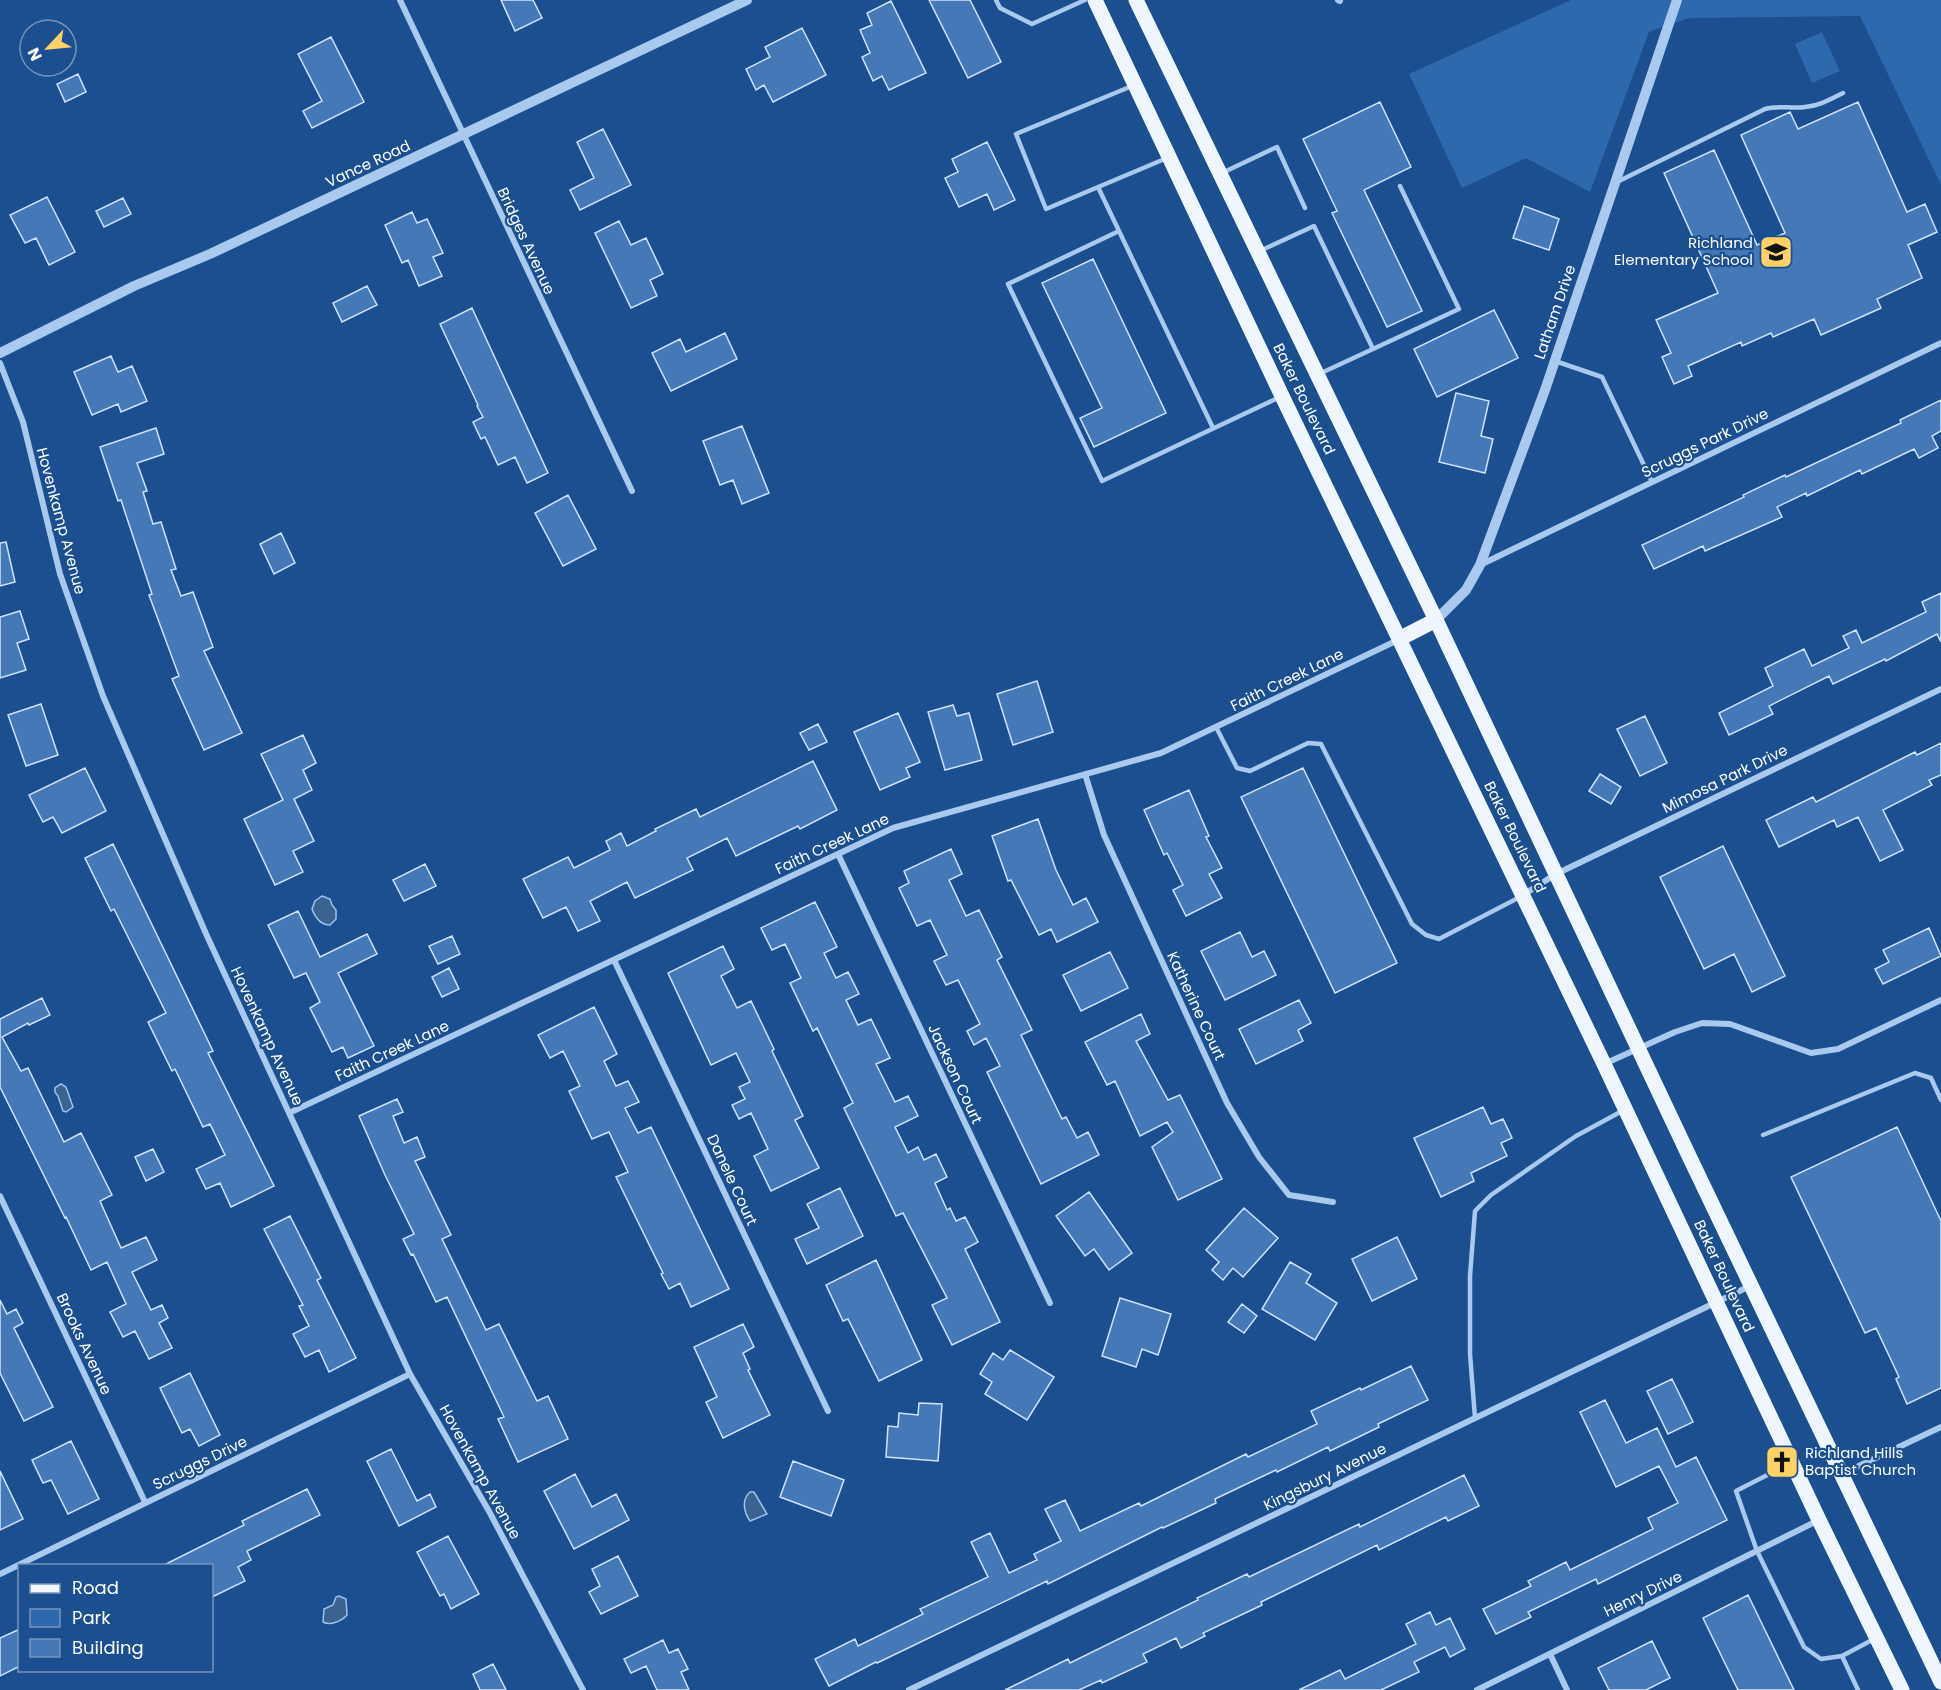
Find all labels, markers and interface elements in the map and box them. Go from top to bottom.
north arrow [18,18,78,78]
text: N [22,44,48,65]
street label: Vance Road [322,135,414,192]
street label: Bridges Avenue [492,184,561,298]
place label: Richland Elementary School [1614,232,1753,270]
school or university icon: Richland Elementary School [1758,234,1794,270]
street label: Latham Drive [1529,262,1581,362]
street label: Baker Boulevard [1268,340,1341,458]
street label: Scruggs Park Drive [1638,403,1772,482]
street label: Hovenkamp Avenue [32,445,91,597]
street label: Faith Creek Lane [1227,643,1347,716]
street label: Mimosa Park Drive [1658,739,1791,818]
street label: Baker Boulevard [1479,778,1552,896]
street label: Faith Creek Lane [771,808,892,879]
street label: Katherine Court [1162,948,1231,1063]
street label: Hovenkamp Avenue [226,963,309,1109]
street label: Faith Creek Lane [331,1015,452,1086]
street label: Jackson Court [923,1021,988,1127]
street label: Danele Court [702,1131,763,1229]
street label: Baker Boulevard [1689,1216,1760,1335]
street label: Brooks Avenue [52,1290,117,1398]
street label: Hovenkamp Avenue [435,1401,526,1543]
street label: Scruggs Drive [149,1431,251,1495]
street label: Kingsbury Avenue [1260,1438,1390,1515]
place label: Richland Hills Baptist Church [1805,1442,1916,1480]
church icon: Richland Hills Baptist Church [1764,1444,1800,1480]
legend [18,1564,213,1672]
street label: Henry Drive [1600,1565,1686,1622]
text: Road [72,1575,119,1600]
text: Park [72,1605,111,1630]
text: Building [72,1635,144,1660]

